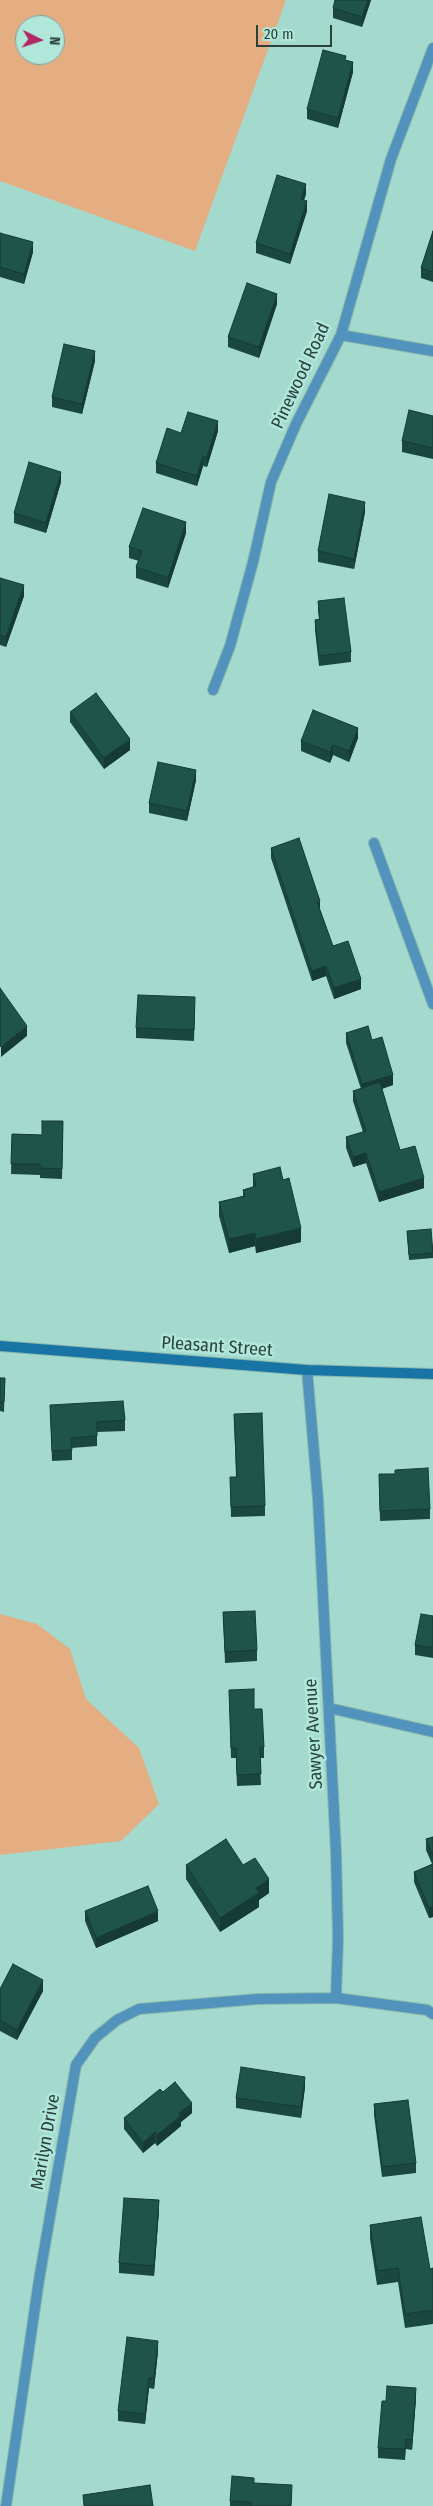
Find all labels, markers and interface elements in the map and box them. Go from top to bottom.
north arrow [15,15,65,65]
scale bar [258,15,334,47]
text: 20 m [264,25,294,43]
text: N [46,36,63,46]
street label: Pinewood Road [267,320,335,432]
street label: Pleasant Street [161,1332,273,1362]
street label: Sawyer Avenue [300,1678,328,1790]
street label: Marilyn Drive [27,2092,65,2192]

